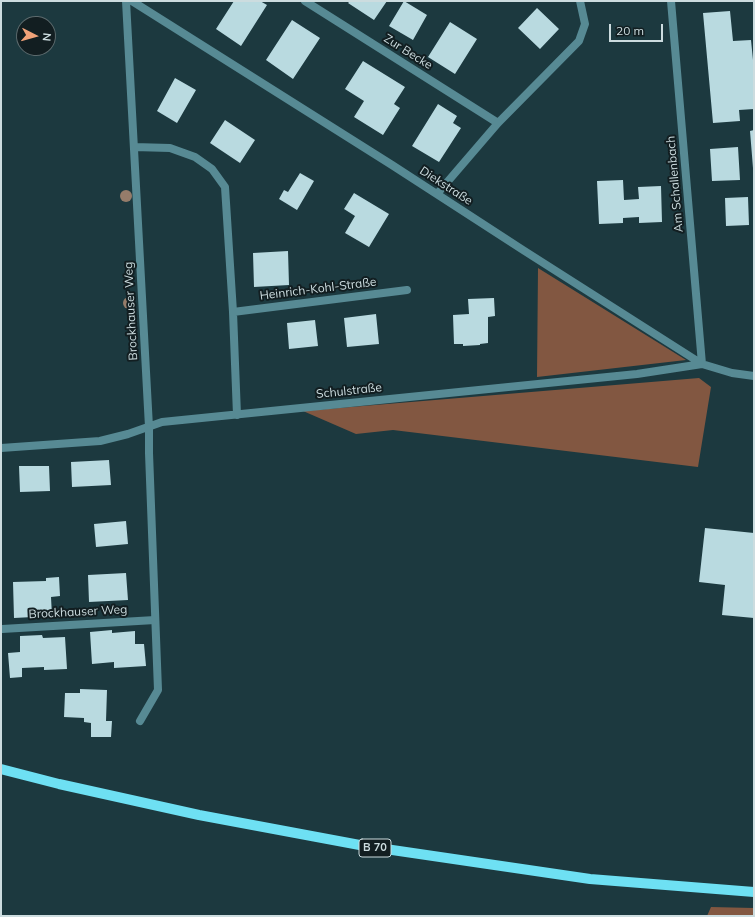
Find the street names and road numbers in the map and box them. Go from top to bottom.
street label: Zur Becke [381,31,435,73]
street label: Am Schallenbach [664,135,686,233]
street label: Diekstraße [417,164,475,208]
street label: Brockhauser Weg [121,261,141,361]
street label: Heinrich-Kohl-Straße [259,275,377,303]
street label: Schulstraße [315,380,383,402]
street label: Brockhauser Weg [28,602,128,622]
road number: B 70 [359,839,391,857]

